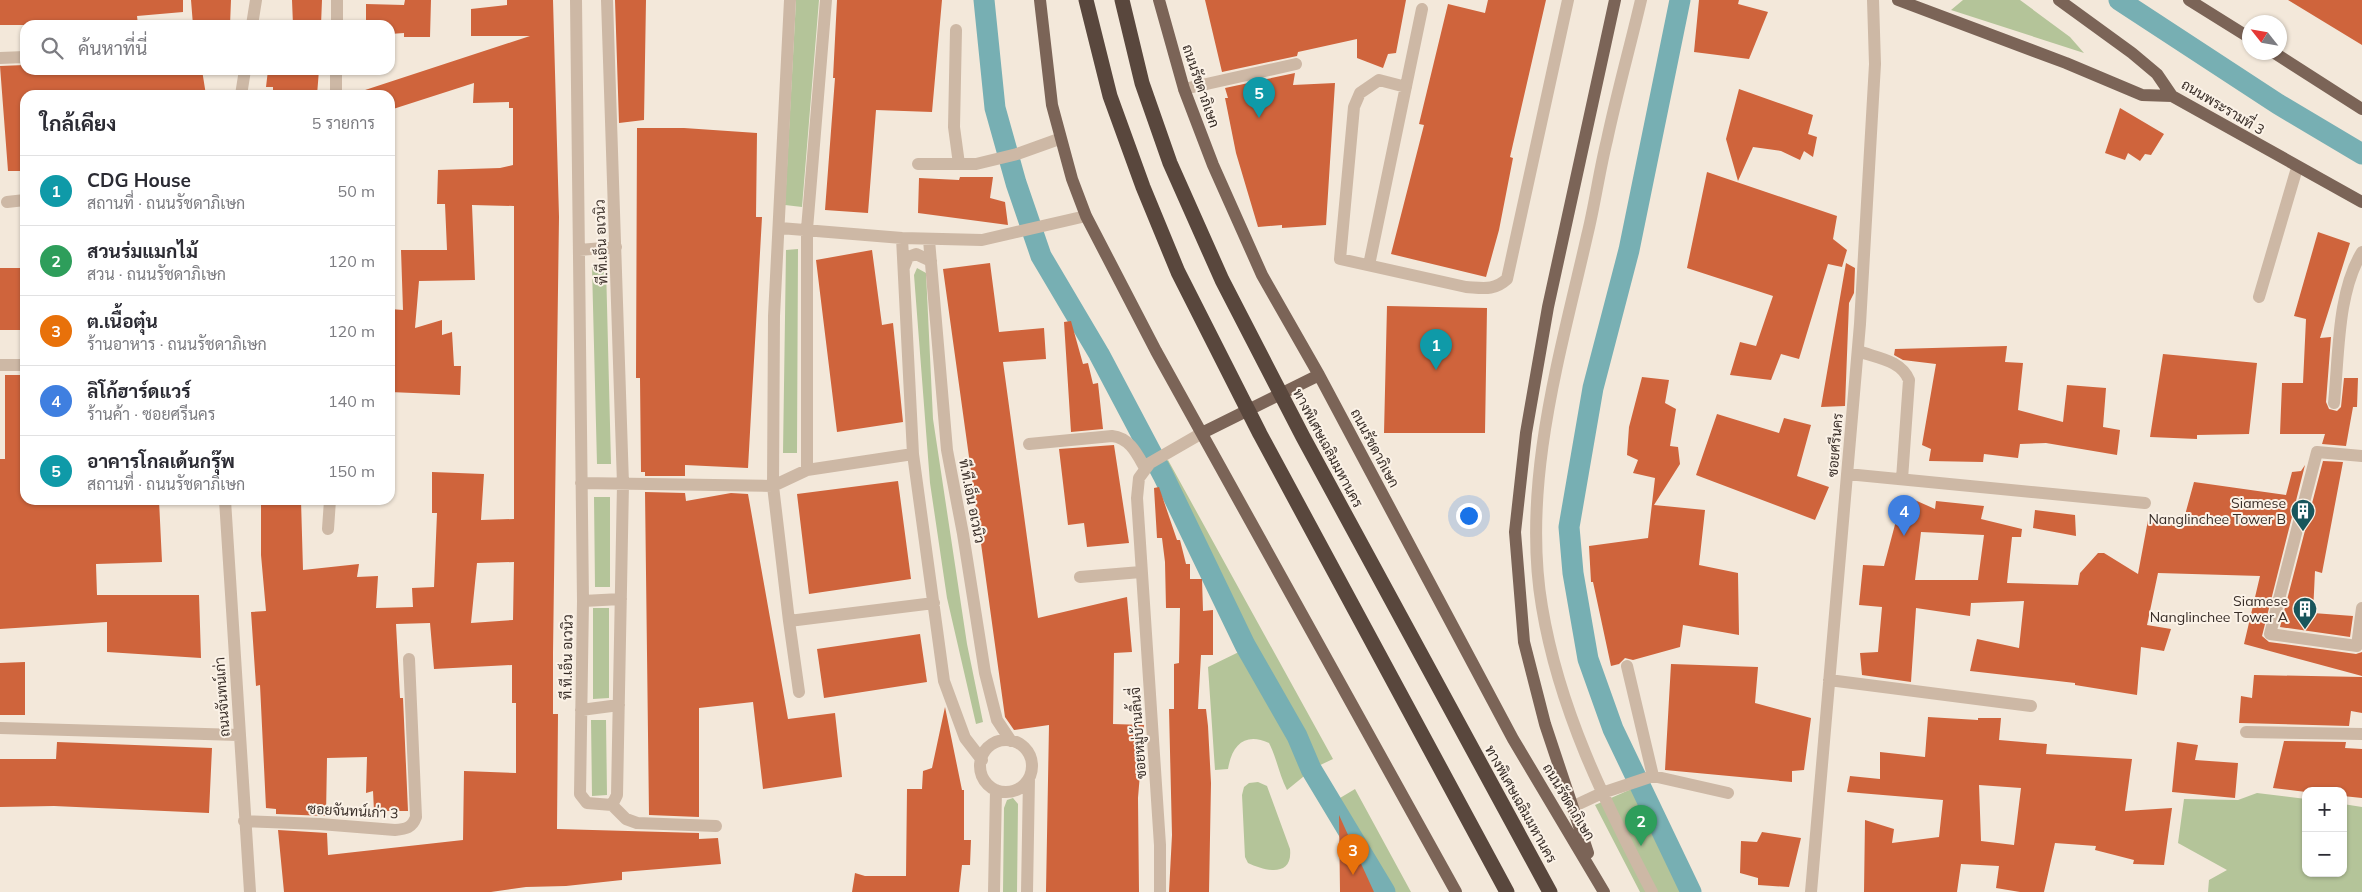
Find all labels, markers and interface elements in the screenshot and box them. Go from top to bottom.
north arrow [2242,15,2287,60]
search box [20,20,395,75]
icon: search [38,34,66,62]
text: ค้นหาที่นี่ [78,36,147,60]
street label: ถนนรัชดาภิเษก [1178,42,1224,130]
street label: ถนนพระรามที่ 3 [2178,73,2269,139]
pin: 5 [1243,77,1275,118]
text: ใกล้เคียง [40,110,116,136]
text: 5 รายการ [312,113,375,133]
text: CDG House [87,168,191,192]
text: 1 [51,181,61,201]
text: 50 m [338,181,375,201]
text: สถานที่ · ถนนรัชดาภิเษก [87,193,245,213]
street label: ที.ที.เอ็น อเวนิว [591,199,611,285]
text: สวนร่มแมกไม้ [87,239,198,263]
text: 2 [51,251,61,271]
text: 120 m [328,251,375,271]
text: สวน · ถนนรัชดาภิเษก [87,264,226,284]
text: ต.เนื้อตุ๋น [87,309,158,333]
text: 3 [51,321,61,341]
text: 120 m [328,321,375,341]
pin: 1 [1420,329,1452,370]
text: ร้านอาหาร · ถนนรัชดาภิเษก [87,334,267,354]
text: ลิโก้ฮาร์ดแวร์ [87,379,191,403]
street label: ทางพิเศษเฉลิมมหานคร [1289,385,1367,511]
text: 4 [51,391,61,411]
text: 140 m [328,391,375,411]
text: ร้านค้า · ซอยศรีนคร [87,404,216,424]
street label: ถนนรัชดาภิเษก [1347,405,1403,491]
street label: ซอยศรีนคร [1823,412,1847,478]
text: อาคารโกลเด้นกรุ๊พ [87,449,235,473]
street label: ที.ที.เอ็น อเวนิว [955,457,989,545]
text: 5 [51,461,61,481]
text: 150 m [328,461,375,481]
text: สถานที่ · ถนนรัชดาภิเษก [87,474,245,494]
place label: Siamese Nanglinchee Tower B [2148,494,2286,528]
pin: 4 [1888,495,1920,536]
building icon: Siamese Nanglinchee Tower B [2290,498,2316,532]
your location [1456,503,1482,529]
place label: Siamese Nanglinchee Tower A [2150,592,2289,626]
building icon: Siamese Nanglinchee Tower A [2292,596,2318,630]
street label: ที.ที.เอ็น อเวนิว [557,614,577,700]
street label: ถนนจันทน์เก่า [210,656,234,738]
street label: ซอยหมู่บ้านลิ้นจี่ [1123,686,1151,780]
street label: ทางพิเศษเฉลิมมหานคร [1481,742,1561,866]
street label: ถนนรัชดาภิเษก [1539,760,1599,844]
map controls [2302,787,2347,877]
button: + [2302,787,2347,832]
street label: ซอยจันทน์เก่า 3 [307,800,399,822]
pin: 2 [1625,805,1657,846]
button: − [2302,832,2347,877]
pin: 3 [1337,834,1369,875]

